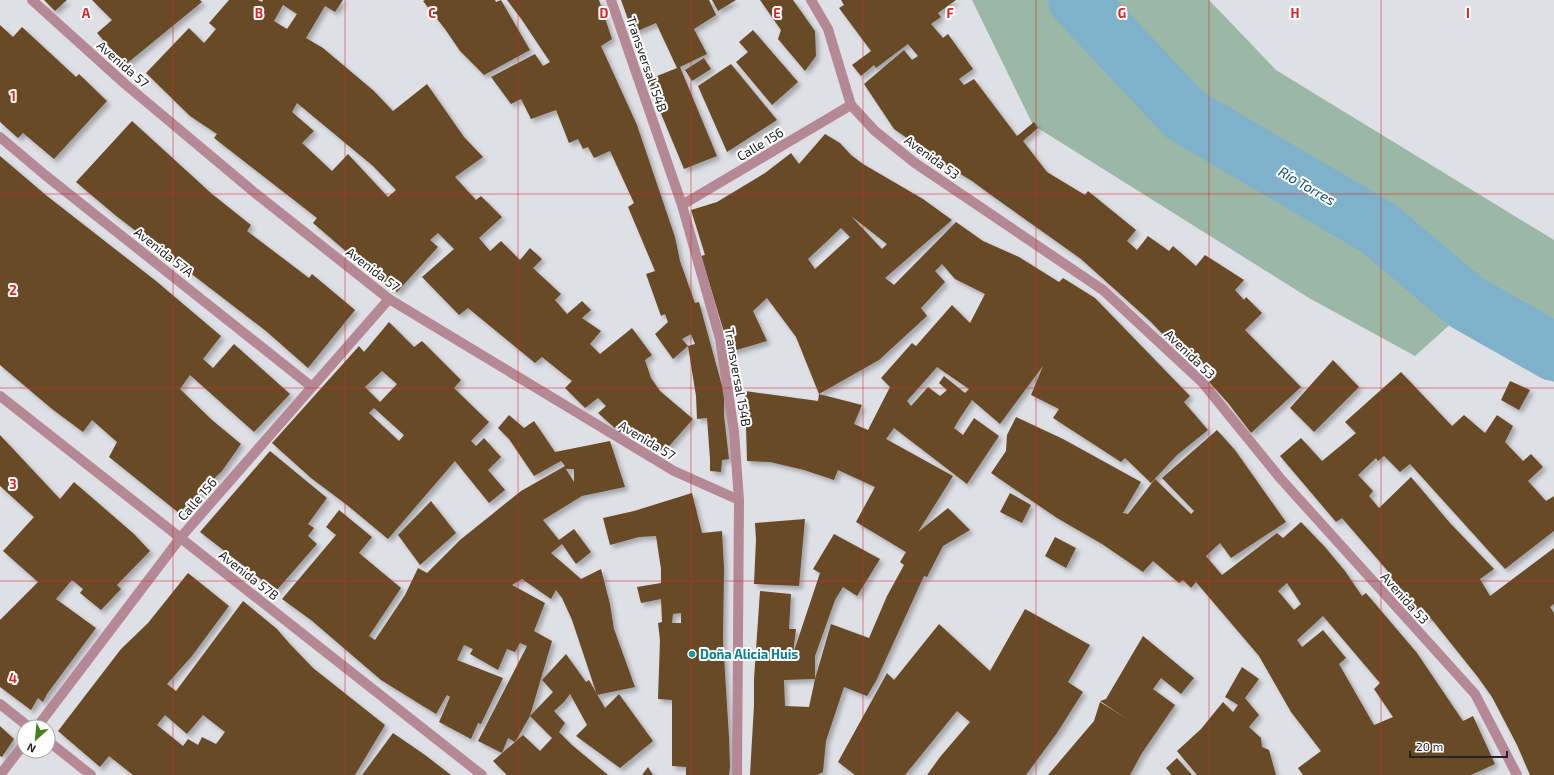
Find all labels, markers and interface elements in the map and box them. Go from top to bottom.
text: A [82,5,91,21]
text: B [255,5,263,21]
text: C [428,5,436,21]
text: D [600,5,609,21]
text: E [773,5,781,21]
text: F [946,5,954,21]
text: G [1118,5,1126,21]
text: H [1291,5,1300,21]
text: I [1466,5,1470,21]
street label: Transversal 154B [623,14,671,114]
street label: Avenida 57 [94,37,152,91]
text: 1 [10,88,16,104]
street label: Calle 156 [734,124,786,164]
street label: Avenida 53 [901,132,963,182]
water label: Río Torres [1276,162,1339,209]
street label: Avenida 57A [131,224,197,280]
street label: Avenida 57 [343,243,403,295]
text: 2 [9,282,17,298]
street label: Transversal 154B [721,326,755,428]
street label: Avenida 53 [1161,326,1219,382]
street label: Avenida 57 [616,417,679,463]
street label: Calle 156 [174,474,220,524]
text: 3 [9,476,17,492]
street label: Avenida 57B [216,547,282,603]
street label: Avenida 53 [1378,569,1432,627]
place label: Doña Alicia Huis [700,646,798,662]
marker: Doña Alicia Huis [687,649,697,659]
text: 4 [9,670,17,686]
north arrow [16,719,56,759]
scale bar [1410,733,1507,759]
text: 20 m [1416,739,1443,753]
text: N [25,741,38,756]

